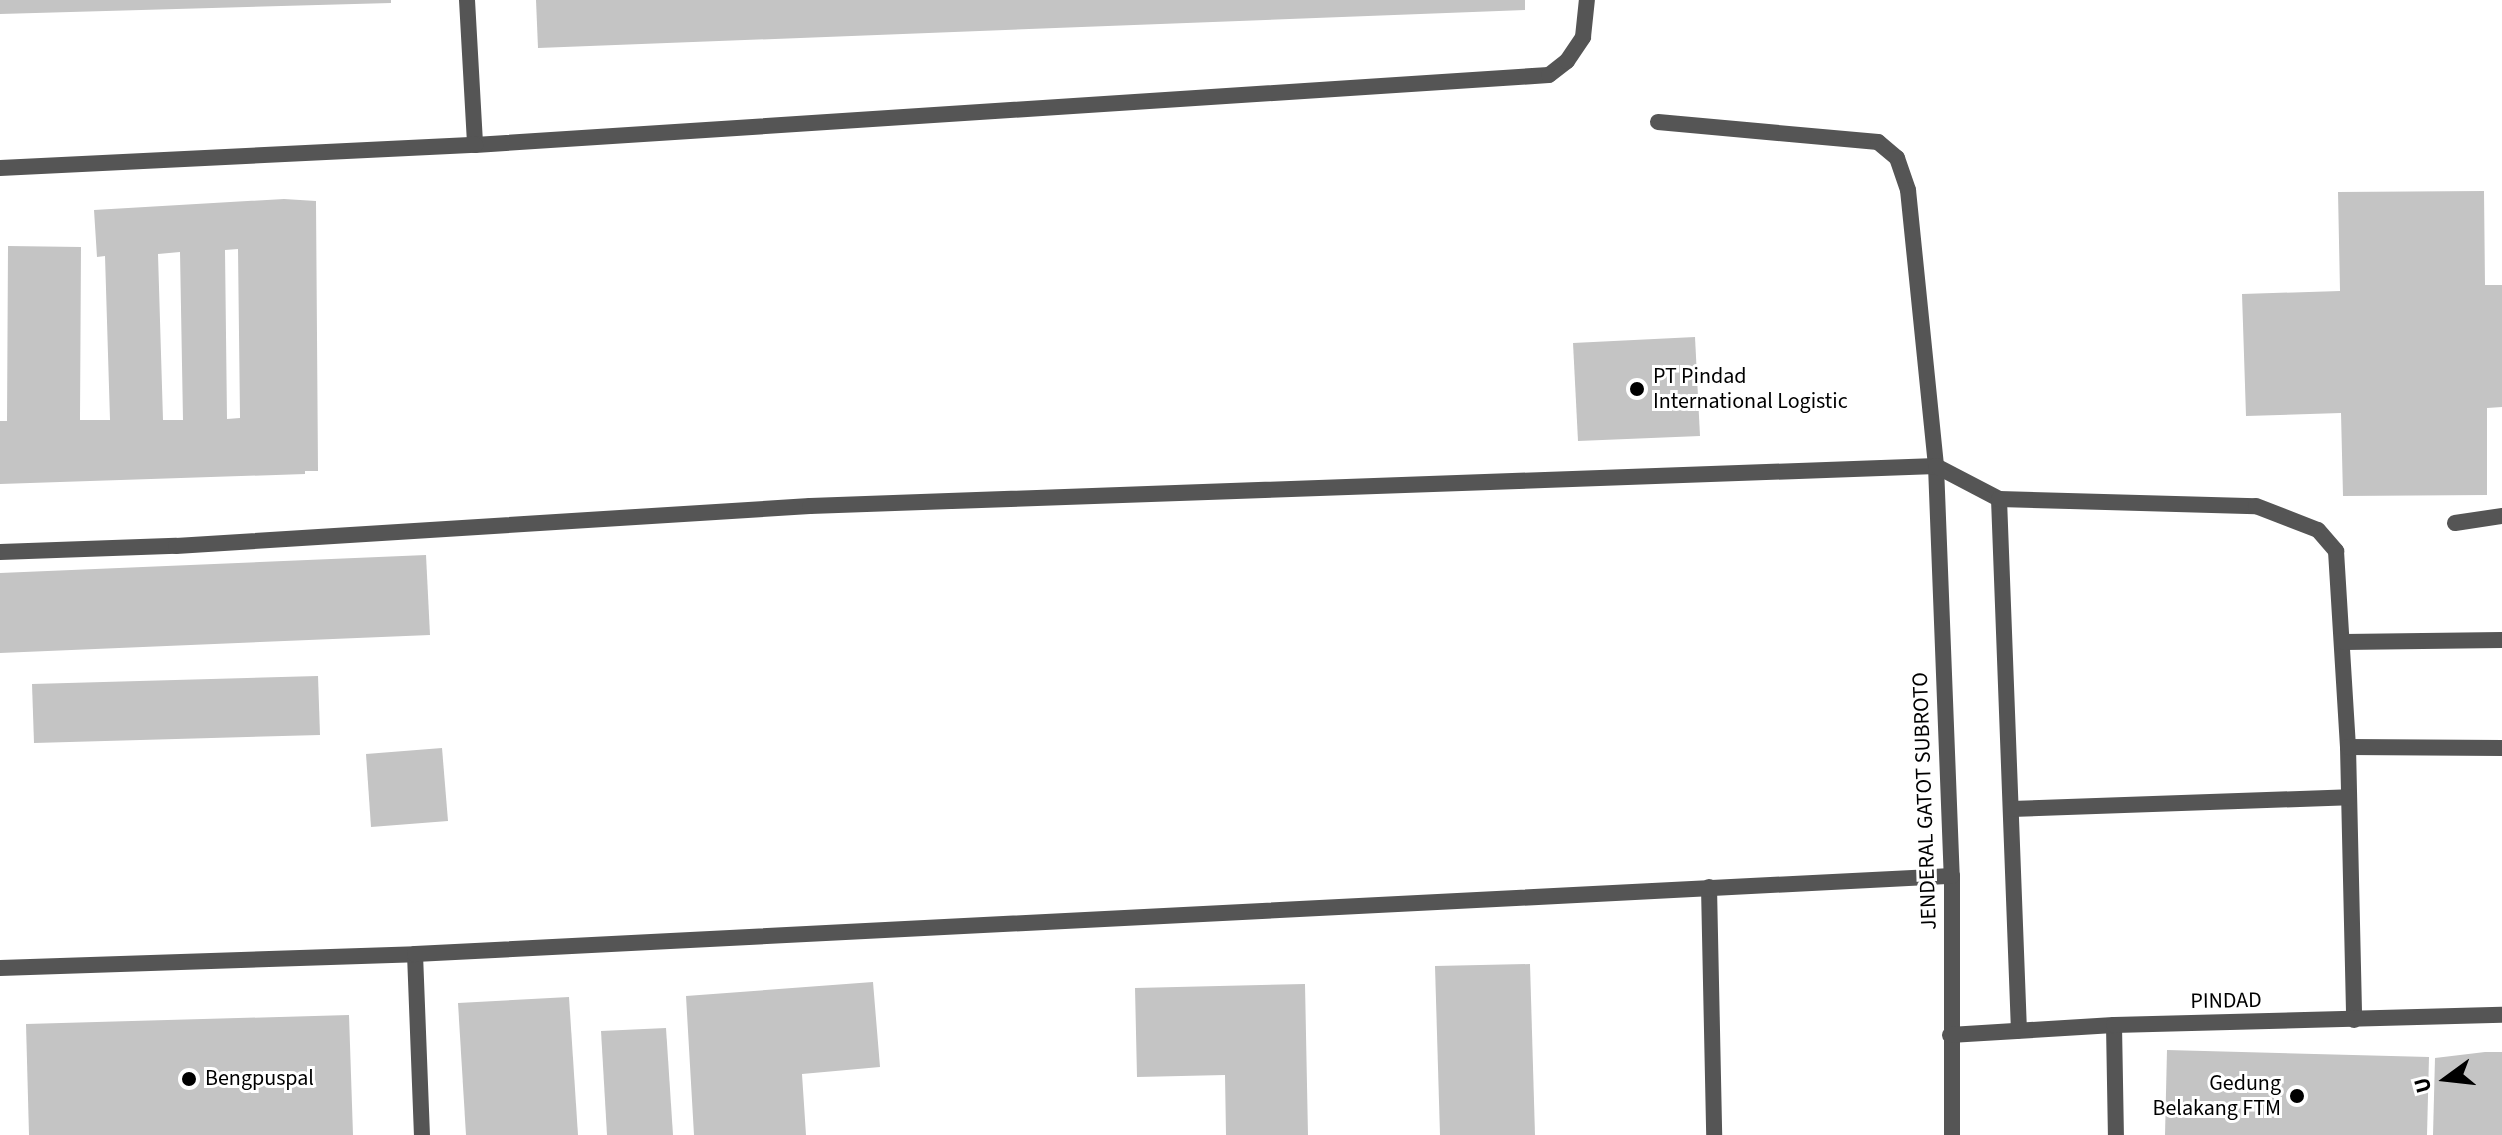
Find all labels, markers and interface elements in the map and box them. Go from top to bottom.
place label: PT Pindad International Logistic [1653,363,1848,414]
marker: PT Pindad International Logistic [1628,380,1646,398]
street label: JENDERAL GATOT SUBROTO [1907,672,1943,930]
street label: PINDAD [2190,987,2262,1015]
north arrow [2406,1039,2486,1119]
place label: Bengpuspal [205,1066,314,1092]
marker: Bengpuspal [180,1070,198,1088]
place label: Gedung Belakang FTM [2153,1070,2281,1122]
text: U [2405,1074,2440,1096]
marker: Gedung Belakang FTM [2288,1087,2306,1105]

